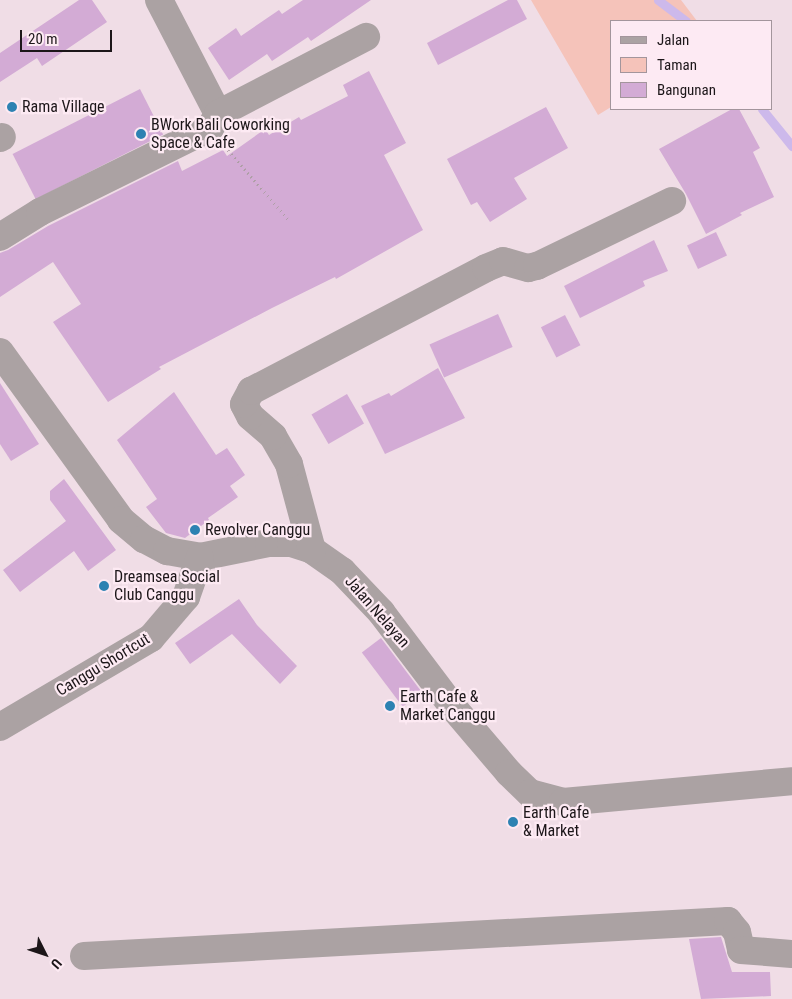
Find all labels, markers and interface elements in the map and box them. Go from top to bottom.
scale bar [22,20,115,52]
legend [610,20,772,110]
text: 20 m [28,30,58,48]
text: Jalan [657,31,689,49]
text: Taman [657,56,697,74]
text: Bangunan [657,81,716,99]
place label: Rama Village [22,97,105,117]
marker: Rama Village [6,101,18,113]
place label: BWork Bali Coworking Space & Cafe [151,115,290,153]
marker: BWork Bali Coworking Space & Cafe [135,128,147,140]
place label: Revolver Canggu [205,520,310,540]
marker: Revolver Canggu [189,524,201,536]
place label: Dreamsea Social Club Canggu [114,567,220,605]
street label: Jalan Nelayan [341,572,413,652]
marker: Dreamsea Social Club Canggu [98,580,110,592]
street label: Canggu Shortcut [53,630,153,700]
place label: Earth Cafe & Market Canggu [400,687,496,725]
marker: Earth Cafe & Market Canggu [384,700,396,712]
place label: Earth Cafe & Market [523,803,589,841]
marker: Earth Cafe & Market [507,816,519,828]
north arrow [20,929,70,979]
text: U [48,956,65,972]

